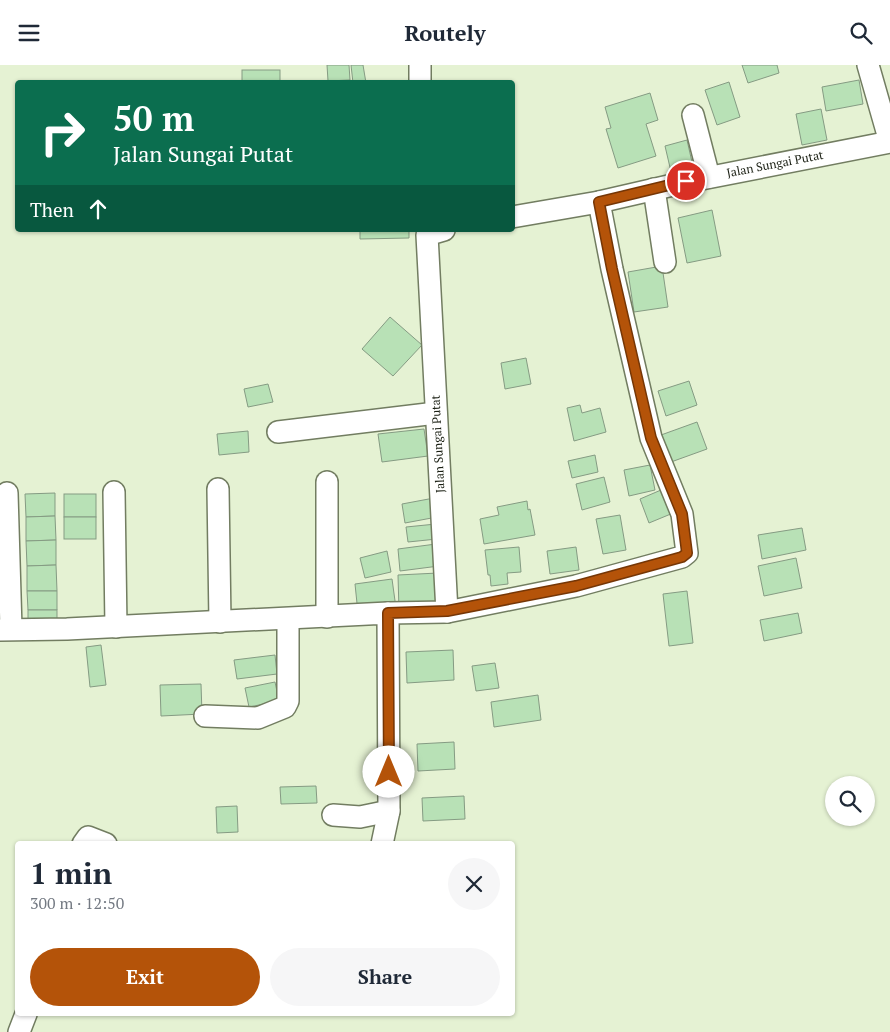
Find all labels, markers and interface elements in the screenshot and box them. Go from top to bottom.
text: Routely [404,18,486,47]
icon: menu [15,19,43,47]
icon: search [847,19,875,47]
text: 50 m [113,95,194,141]
icon: right [30,100,95,165]
text: Jalan Sungai Putat [113,139,293,168]
street label: Jalan Sungai Putat [725,147,825,180]
pin [665,160,707,202]
icon: arrive [672,167,700,195]
icon: ahead [84,195,112,223]
text: Then [30,197,74,222]
street label: Jalan Sungai Putat [427,394,448,493]
position arrow [362,745,414,797]
map controls [825,776,875,826]
button: search [825,776,875,826]
text: 1 min [30,853,112,893]
button: close [448,858,500,910]
text: 300 m · 12:50 [30,892,124,914]
button: Exit [30,948,260,1006]
button: Share [270,948,500,1006]

